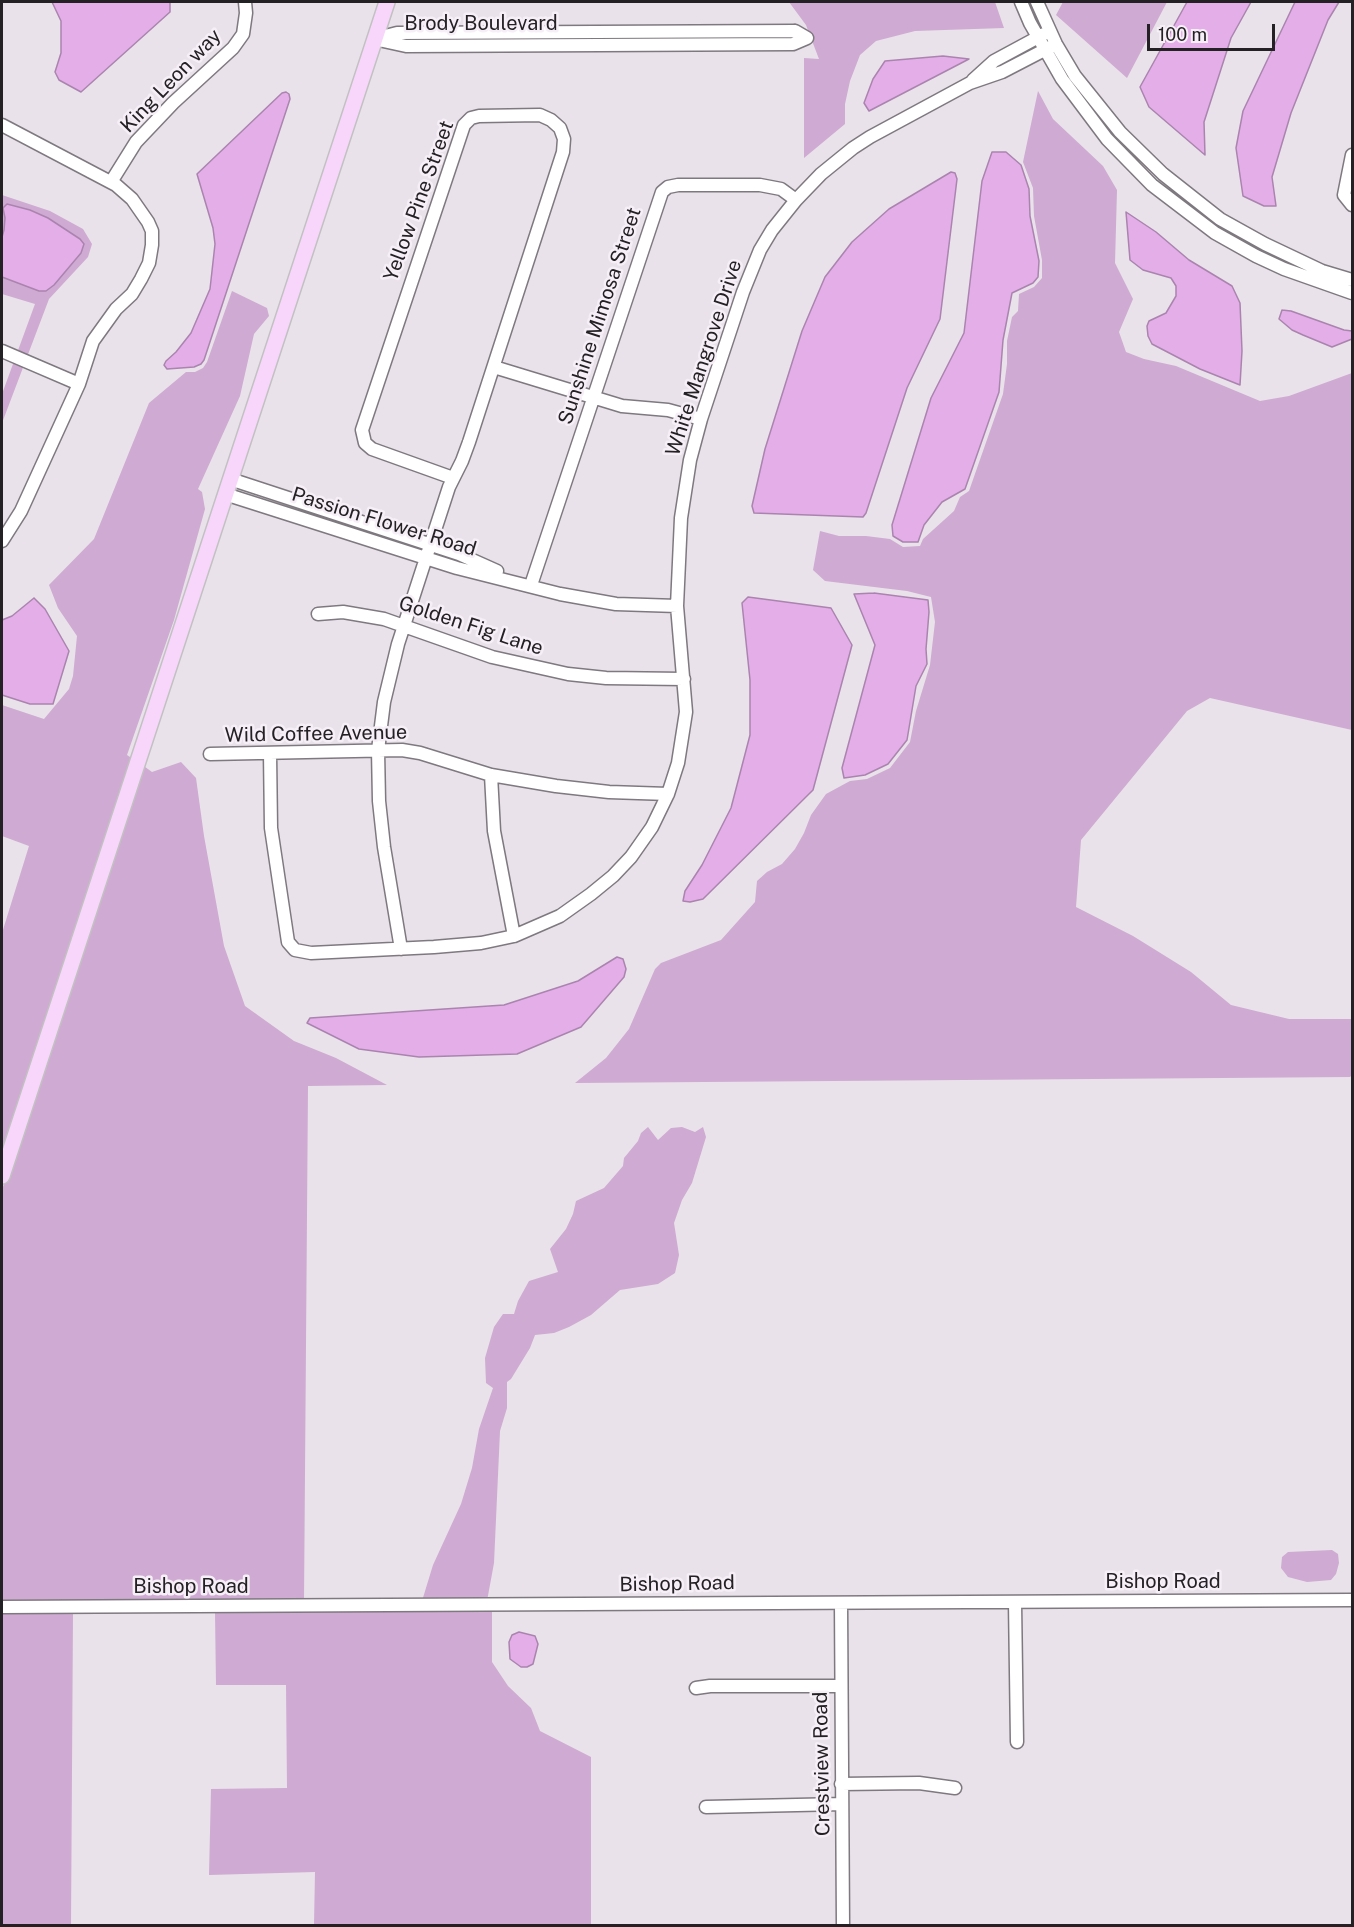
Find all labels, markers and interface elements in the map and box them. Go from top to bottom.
street label: Brody Boulevard [404,12,558,36]
scale bar [1150,12,1278,50]
street label: King Leon way [116,24,226,138]
text: 100 m [1158,24,1207,45]
street label: Yellow Pine Street [379,117,459,285]
street label: Sunshine Mimosa Street [554,204,646,428]
street label: White Mangrove Drive [661,257,747,459]
street label: Passion Flower Road [289,482,479,562]
street label: Golden Fig Lane [396,591,546,661]
street label: Wild Coffee Avenue [225,720,407,748]
street label: Bishop Road [1105,1570,1221,1594]
street label: Bishop Road [619,1571,735,1597]
street label: Bishop Road [133,1575,249,1599]
street label: Crestview Road [809,1692,835,1836]

